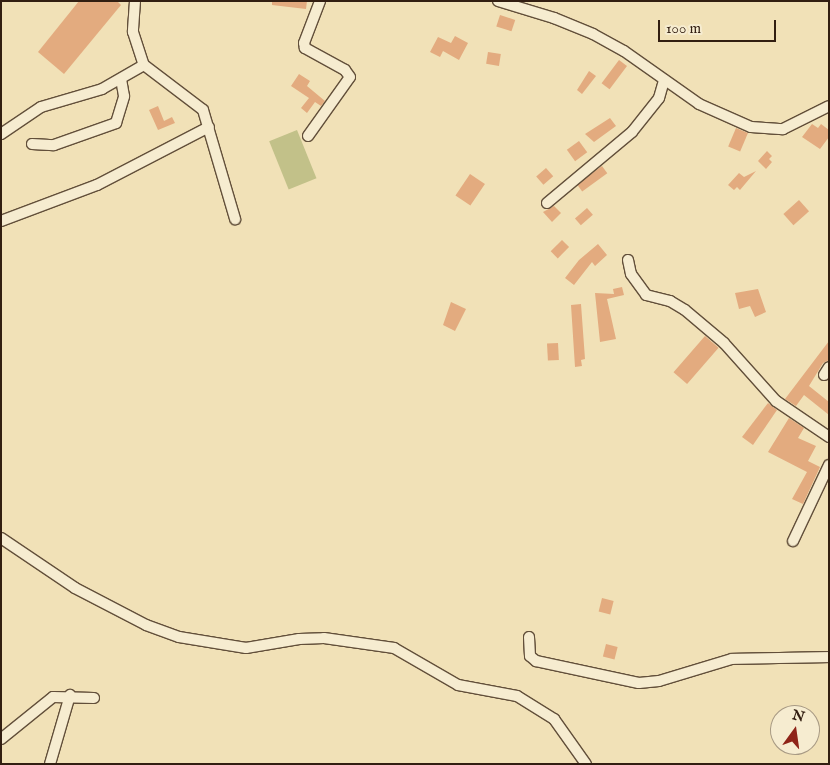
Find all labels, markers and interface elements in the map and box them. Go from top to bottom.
scale bar [660,10,778,42]
text: 100 m [666,19,701,38]
north arrow [770,705,820,755]
text: N [790,706,806,727]

